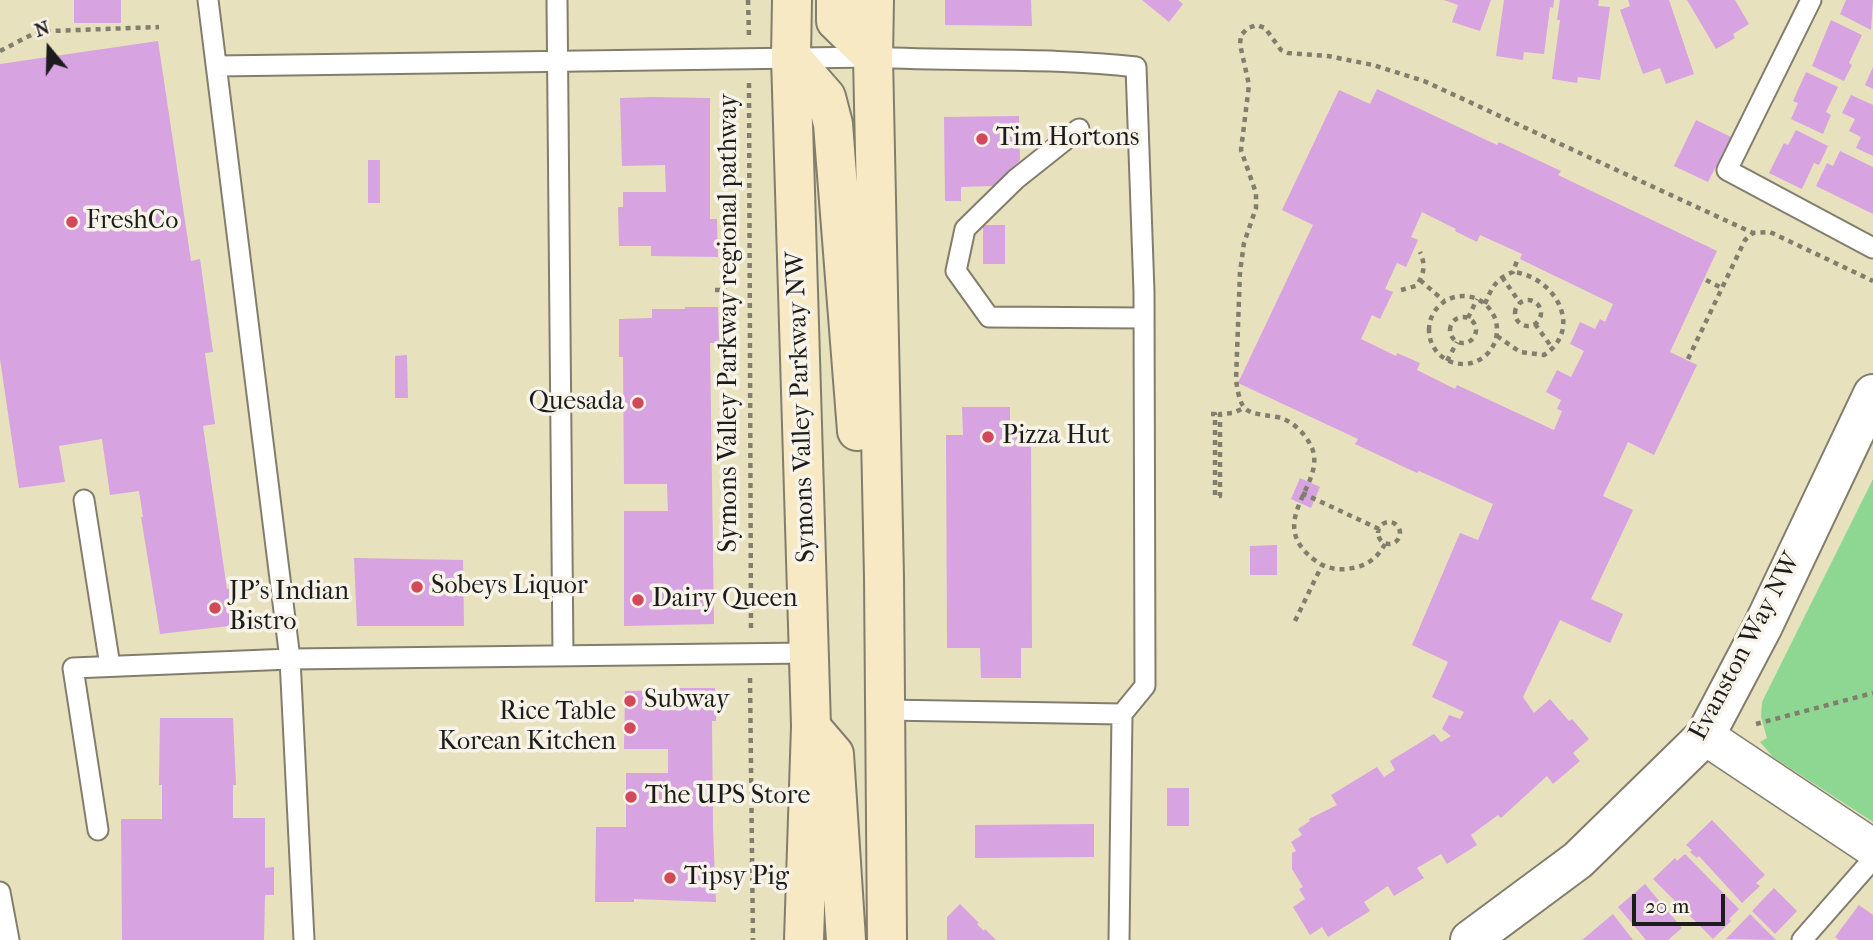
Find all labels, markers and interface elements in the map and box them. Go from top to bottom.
north arrow [14,14,84,84]
text: N [32,16,53,42]
street label: Symons Valley Parkway regional pathway [714,94,746,552]
place label: Tim Hortons [996,123,1139,155]
marker: Tim Hortons [974,131,990,147]
place label: FreshCo [86,206,178,238]
marker: FreshCo [64,214,80,230]
street label: Symons Valley Parkway NW [781,251,823,563]
place label: Quesada [529,387,624,419]
marker: Quesada [630,395,646,411]
place label: Pizza Hut [1002,421,1110,453]
marker: Pizza Hut [980,429,996,445]
street label: Evanston Way NW [1683,548,1809,746]
place label: Sobeys Liquor [431,571,588,603]
place label: JP's Indian Bistro [229,577,349,638]
marker: Sobeys Liquor [409,579,425,595]
place label: Dairy Queen [652,584,797,616]
marker: Dairy Queen [630,592,646,608]
marker: JP's Indian Bistro [207,600,223,616]
place label: Subway [644,685,730,717]
marker: Subway [622,693,638,709]
place label: Rice Table Korean Kitchen [439,697,616,758]
marker: Rice Table Korean Kitchen [622,720,638,736]
place label: The UPS Store [645,781,810,813]
marker: The UPS Store [623,789,639,805]
place label: Tipsy Pig [684,862,789,894]
marker: Tipsy Pig [662,870,678,886]
scale bar [1635,880,1728,924]
text: 20 m [1645,894,1689,918]

